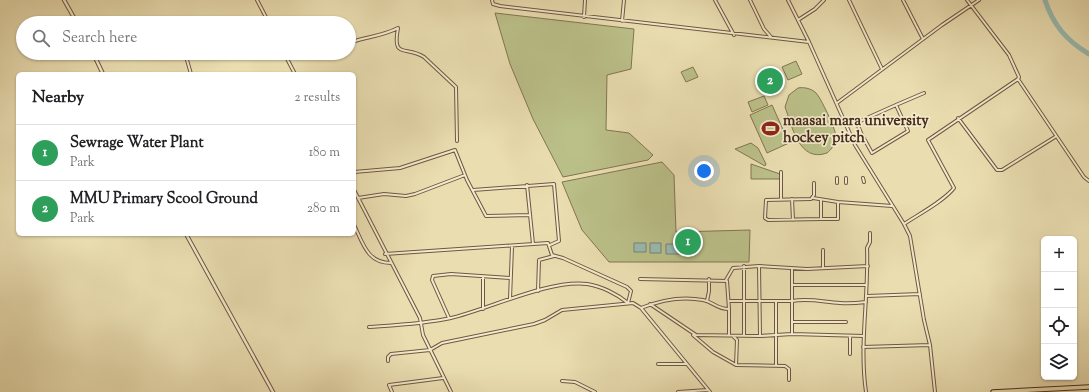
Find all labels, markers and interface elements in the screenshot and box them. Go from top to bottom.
search box [16,16,356,60]
icon: search [30,27,52,49]
text: Search here [62,28,137,49]
pin: 2 [757,66,783,96]
text: Nearby [32,86,84,110]
text: 2 results [295,89,340,107]
place label: maasai mara university hockey pitch [783,111,929,149]
sports icon: maasai mara university hockey pitch [760,119,780,139]
text: Sewrage Water Plant [70,133,204,154]
text: 1 [43,144,47,162]
text: 180 m [309,144,340,162]
text: Park [70,154,95,172]
your location [694,161,714,181]
text: MMU Primary Scool Ground [70,189,258,210]
text: 2 [42,200,48,218]
text: 280 m [307,200,340,218]
text: Park [70,210,95,228]
pin: 1 [675,227,701,257]
map controls [1041,236,1077,380]
button: + [1041,236,1077,272]
button: − [1041,272,1077,308]
button: locate [1041,308,1077,344]
button: layers [1041,344,1077,380]

